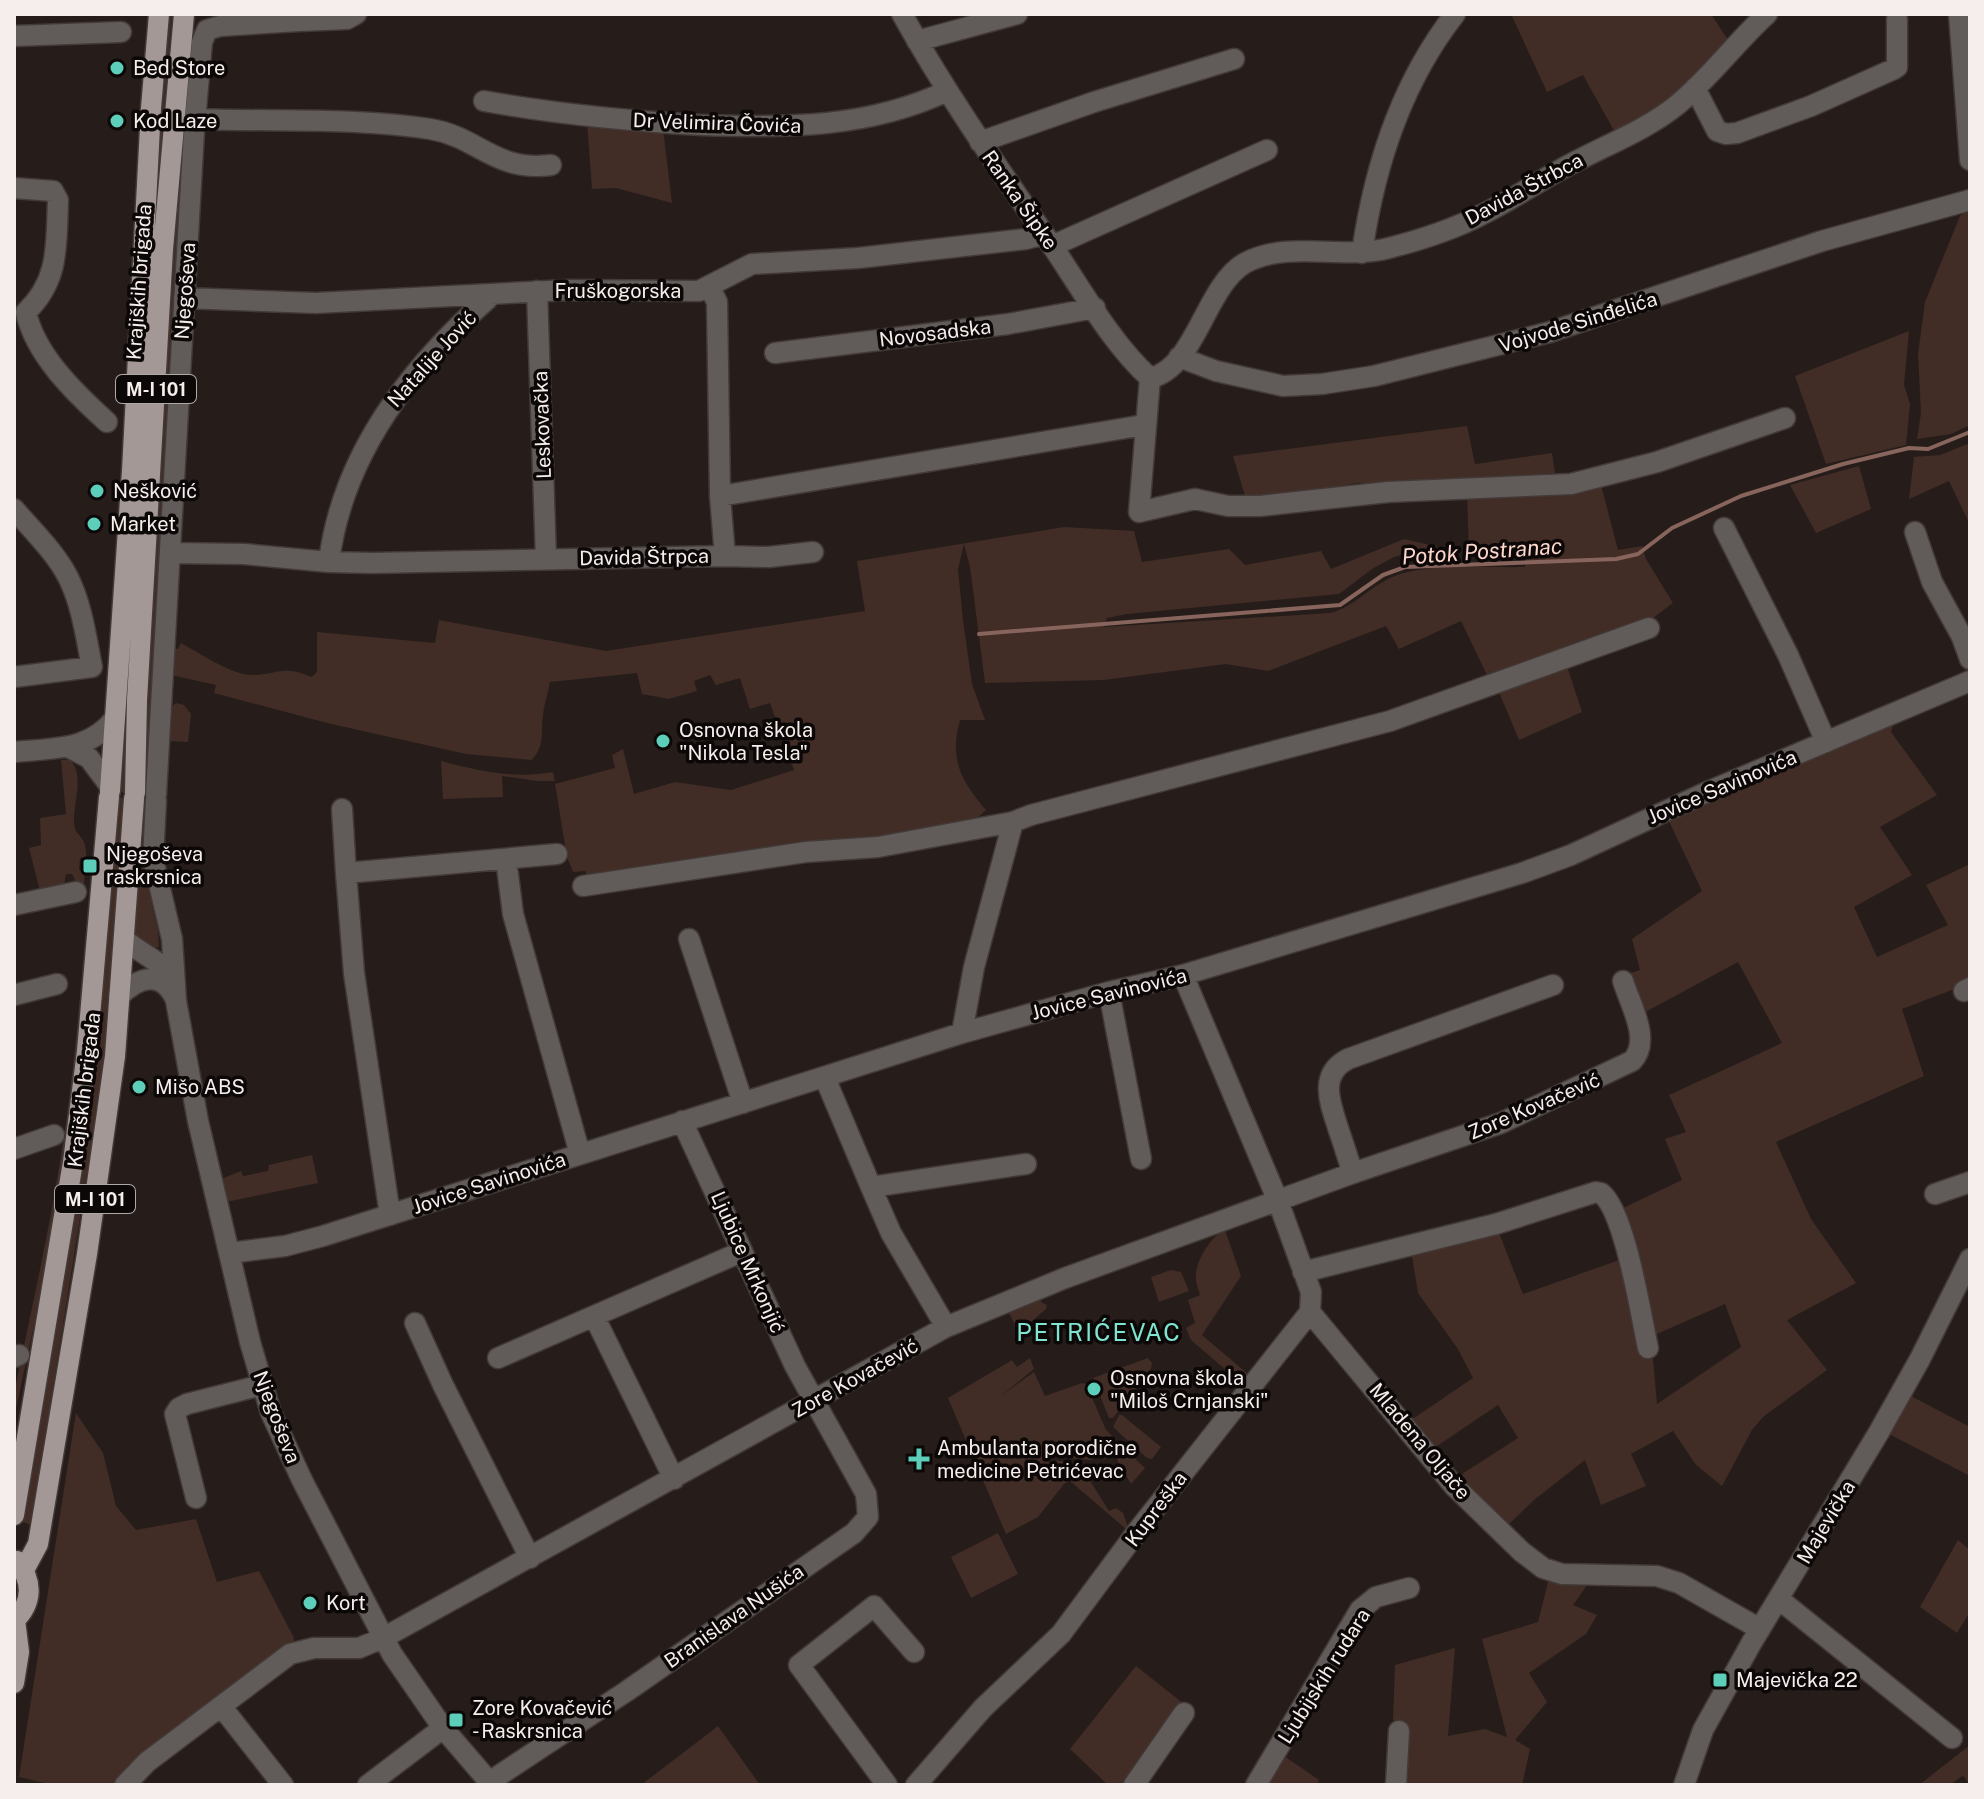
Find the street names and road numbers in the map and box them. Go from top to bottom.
street label: Dr Velimira Čovića [632,108,802,138]
street label: Ranka Šipke [977,146,1063,254]
street label: Davida Štrbca [1461,148,1587,230]
street label: Krajiških brigada [122,203,156,361]
street label: Njegoševa [170,242,200,340]
street label: Fruškogorska [555,279,681,303]
street label: Vojvode Sinđelića [1496,287,1660,357]
street label: Natalije Jović [382,306,482,412]
street label: Novosadska [878,314,992,352]
street label: Leskovačka [528,371,556,479]
road number: M-I 101 [116,375,196,403]
street label: Davida Štrpca [579,544,709,570]
street label: Jovice Savinovića [1644,745,1800,829]
street label: Jovice Savinovića [1029,963,1189,1025]
street label: Krajiških brigada [63,1011,105,1169]
street label: Zore Kovačević [1465,1068,1603,1144]
street label: Jovice Savinovića [409,1147,569,1219]
road number: M-I 101 [55,1185,135,1213]
street label: Ljubice Mrkonjić [706,1187,790,1337]
street label: Zore Kovačević [788,1333,922,1423]
street label: Njegoševa [248,1367,306,1467]
street label: Mladena Oljače [1364,1378,1476,1504]
street label: Kupreška [1120,1467,1192,1551]
street label: Majevička [1792,1476,1860,1568]
street label: Branislava Nušića [660,1559,808,1673]
street label: Ljubijskih rudara [1273,1604,1375,1748]

